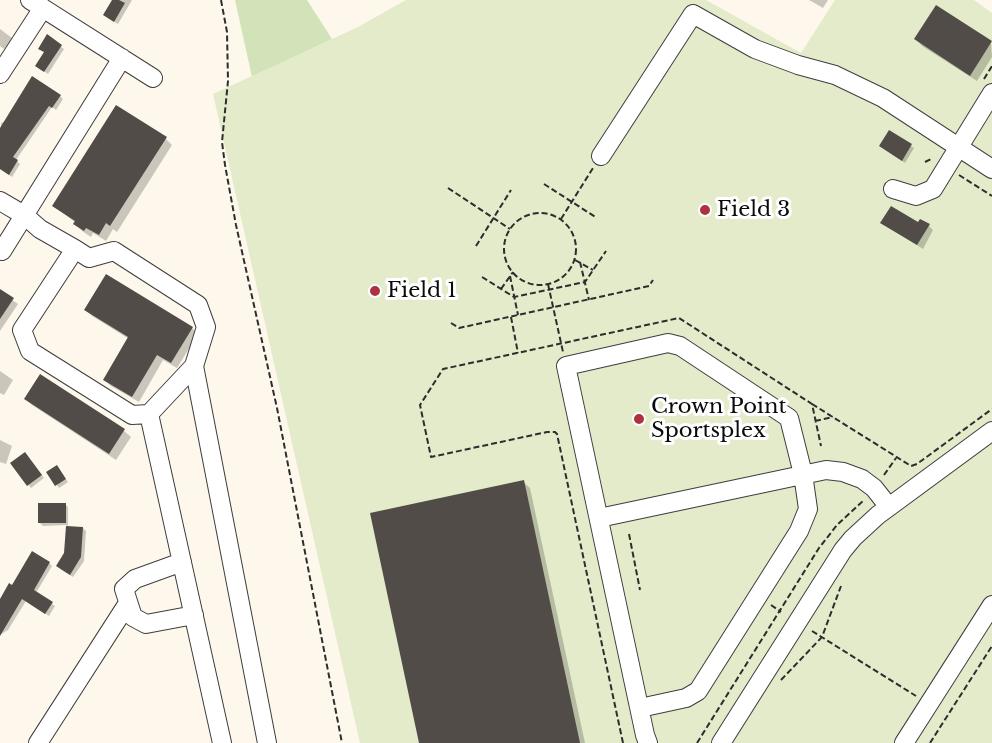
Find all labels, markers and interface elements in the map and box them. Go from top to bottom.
place label: Field 3 [717,197,790,223]
marker: Field 3 [698,203,712,217]
place label: Field 1 [387,278,457,304]
marker: Field 1 [368,284,382,298]
place label: Crown Point Sportsplex [651,394,786,444]
marker: Crown Point Sportsplex [632,412,646,426]

